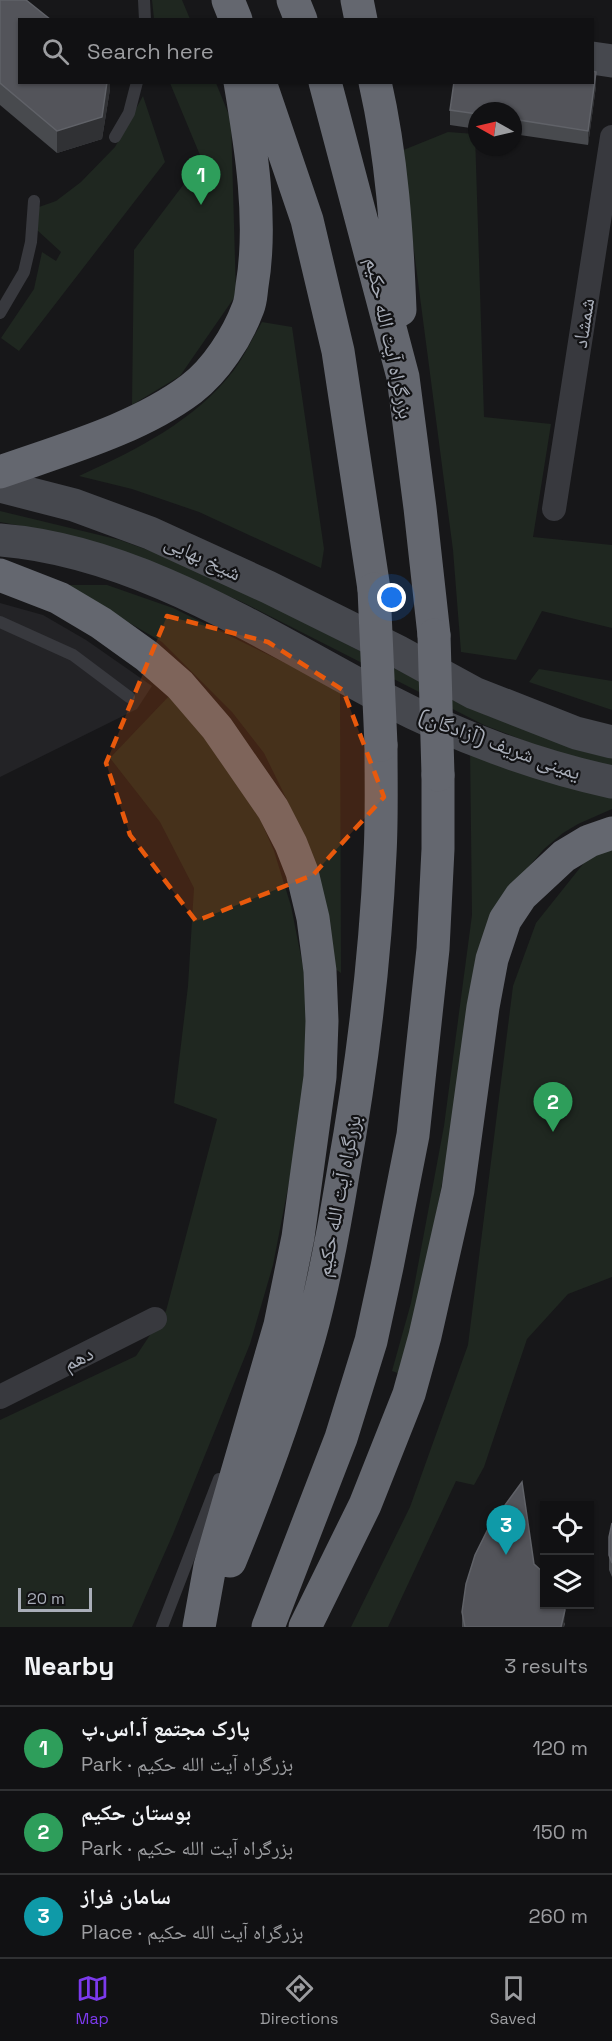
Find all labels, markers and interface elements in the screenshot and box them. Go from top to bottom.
search box [18,18,594,84]
icon: search [39,35,72,68]
text: Search here [87,37,214,65]
north arrow [468,102,522,156]
pin: 1 [182,156,220,205]
street label: بزرگراه آیت الله حکیم [359,255,420,421]
street label: شمشاد [566,296,600,350]
street label: شیخ بهایی [160,528,246,586]
your location [377,583,406,612]
street label: یمینی شریف (آزادگان) [415,702,585,786]
pin: 2 [534,1082,572,1132]
street label: بزرگراه آیت الله حکیم [309,1113,368,1279]
street label: دهم [58,1339,98,1378]
map controls [540,1501,594,1609]
button: locate [540,1501,594,1555]
pin: 3 [486,1506,526,1555]
button: layers [540,1555,594,1609]
scale bar [18,1585,92,1612]
text: 20 m [27,1588,65,1609]
text: Nearby [24,1649,114,1683]
text: 3 results [504,1653,588,1679]
text: پارک مجتمع آ.اس.پ [81,1714,250,1742]
text: 1 [39,1735,48,1761]
text: 120 m [532,1735,588,1761]
text: Park · بزرگراه آیت الله حکیم [81,1751,293,1777]
text: بوستان حکیم [81,1798,191,1826]
text: 2 [38,1819,49,1845]
text: 150 m [533,1819,588,1845]
text: Park · بزرگراه آیت الله حکیم [81,1835,293,1861]
text: سامان فراز [81,1882,171,1910]
text: 3 [37,1903,50,1929]
text: 260 m [529,1903,588,1929]
text: Place · بزرگراه آیت الله حکیم [81,1919,304,1945]
tab: Map [76,1972,109,2029]
tab: Directions [260,1972,339,2029]
tab: Saved [490,1972,536,2029]

